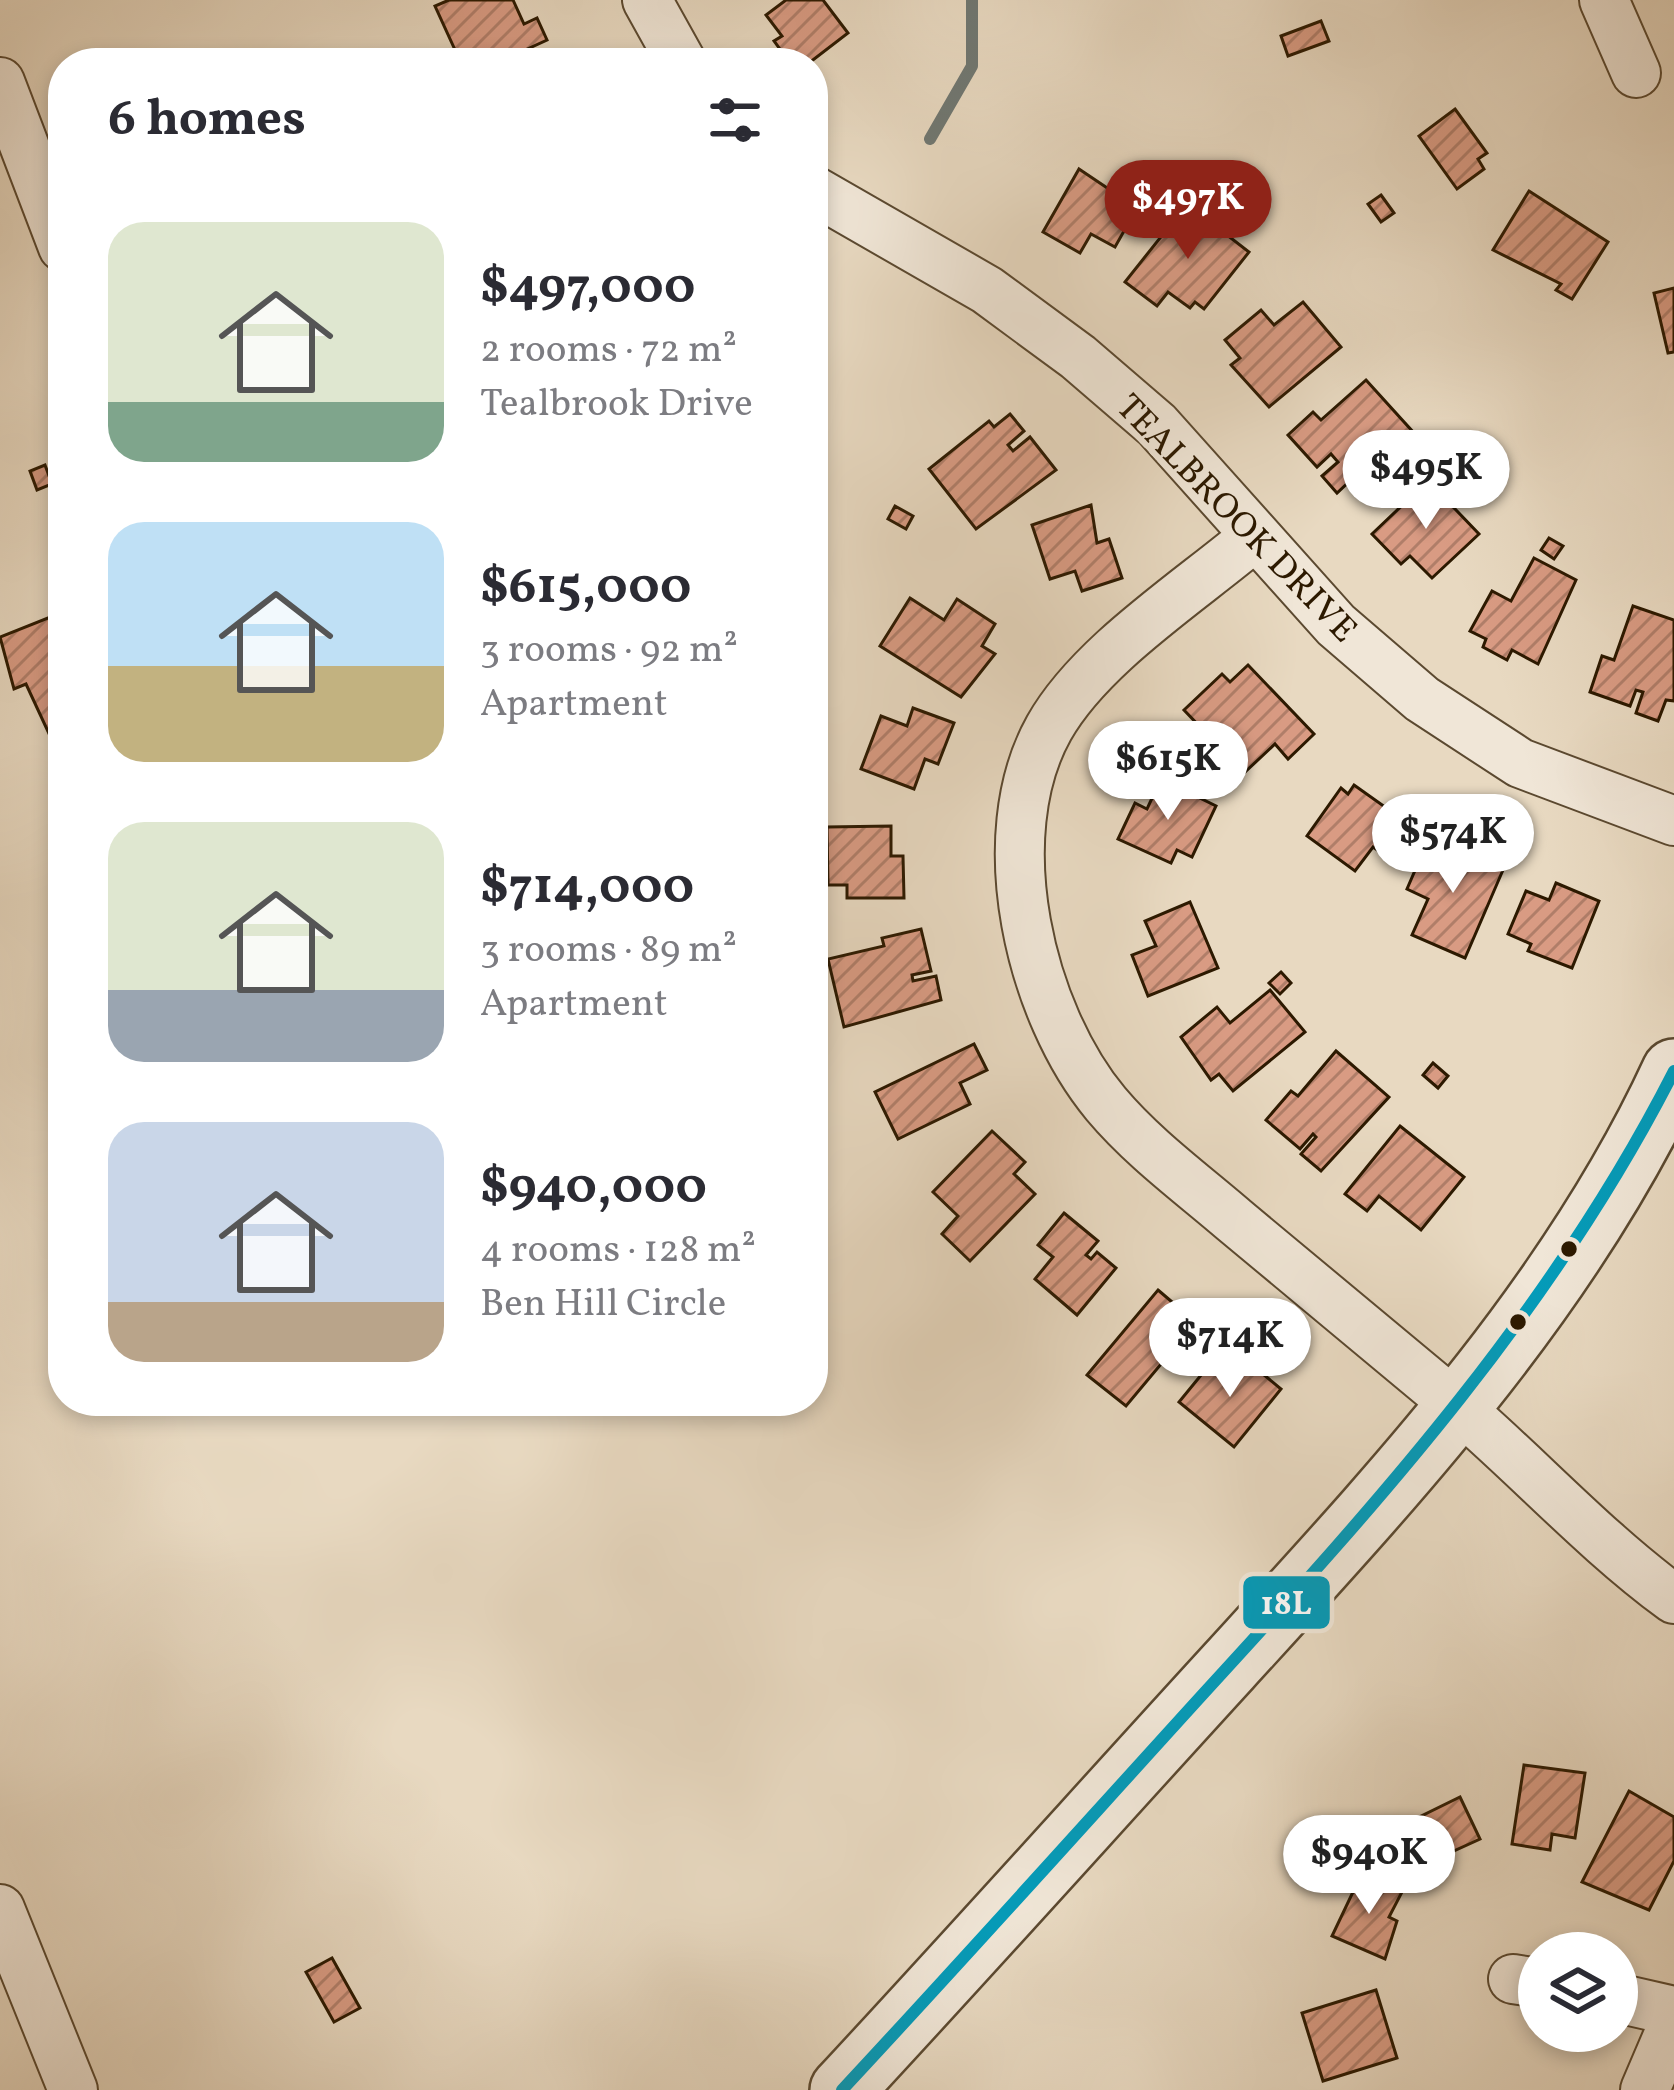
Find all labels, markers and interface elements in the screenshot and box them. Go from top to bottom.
text: 6 homes [108,85,306,156]
icon: filters [702,87,768,153]
pin: $497K [1104,160,1272,262]
text: $497K [1132,172,1244,226]
text: $497,000 [480,253,696,324]
icon: home [204,270,348,414]
text: 2 rooms · 72 m² [480,324,737,378]
text: Tealbrook Drive [480,378,753,432]
street label: TEALBROOK DRIVE [1103,384,1367,655]
pin: $495K [1342,430,1510,532]
text: $495K [1370,442,1482,496]
text: $615,000 [480,553,691,624]
icon: home [204,570,348,714]
text: 3 rooms · 92 m² [480,624,738,678]
text: Apartment [480,678,668,732]
pin: $615K [1084,721,1252,823]
text: $615K [1115,733,1221,787]
pin: $574K [1369,794,1537,896]
text: $574K [1399,806,1507,860]
text: $714,000 [480,853,694,924]
icon: home [204,870,348,1014]
text: 3 rooms · 89 m² [480,924,737,978]
text: Apartment [480,978,668,1032]
text: $940,000 [480,1153,707,1224]
icon: home [204,1170,348,1314]
text: 4 rooms · 128 m² [480,1224,756,1278]
unlabelled marker [1558,1238,1580,1260]
text: Ben Hill Circle [480,1278,726,1332]
pin: $714K [1146,1298,1314,1400]
text: $714K [1176,1310,1284,1364]
unlabelled marker [1507,1311,1529,1333]
line badge: 18L [1241,1574,1332,1631]
text: 18L [1260,1583,1312,1629]
pin: $940K [1285,1815,1453,1917]
text: $940K [1310,1827,1428,1881]
map controls [1518,1932,1638,2052]
button: layers [1518,1932,1638,2052]

